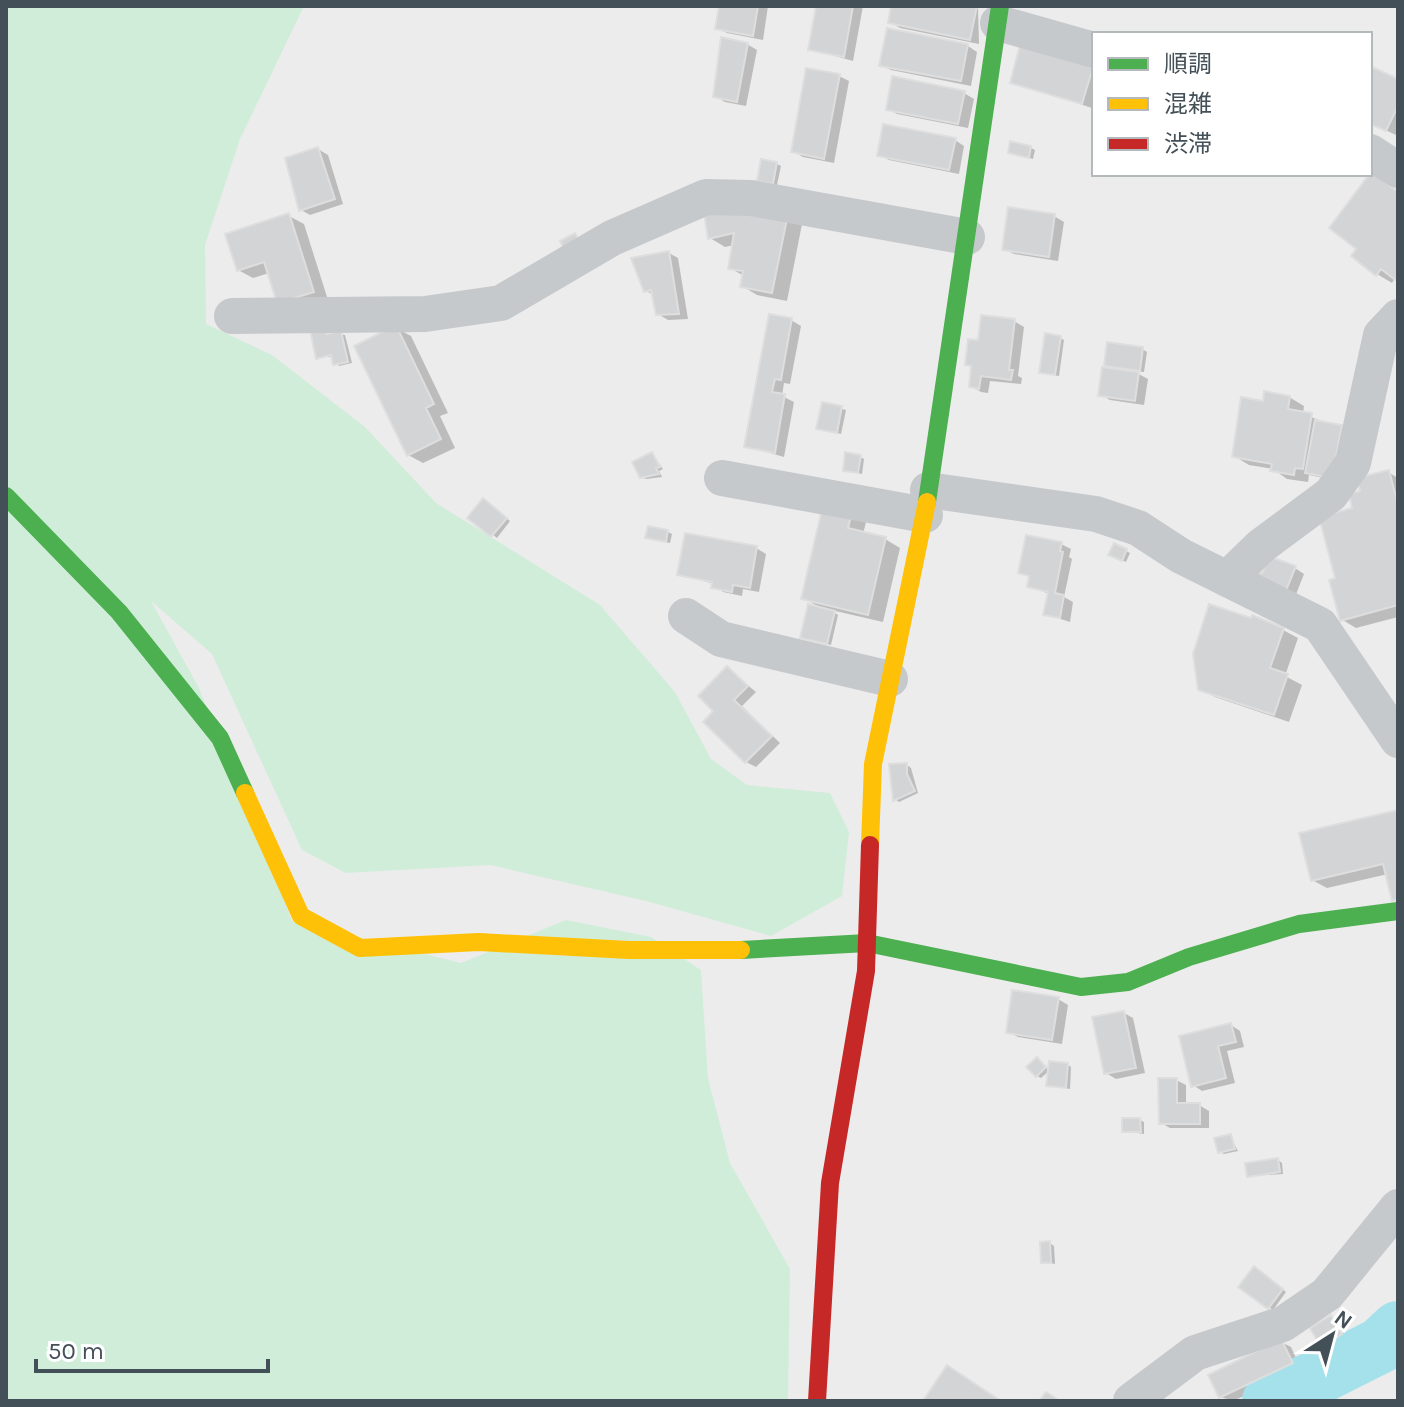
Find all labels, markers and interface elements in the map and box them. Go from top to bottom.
legend [1092,32,1372,176]
text: 順調 [1164,50,1212,78]
text: 混雑 [1164,90,1212,118]
text: 渋滞 [1164,130,1212,158]
north arrow [1292,1295,1372,1375]
text: N [1329,1304,1357,1335]
scale bar [36,1323,268,1373]
text: 50 m [48,1337,104,1365]

